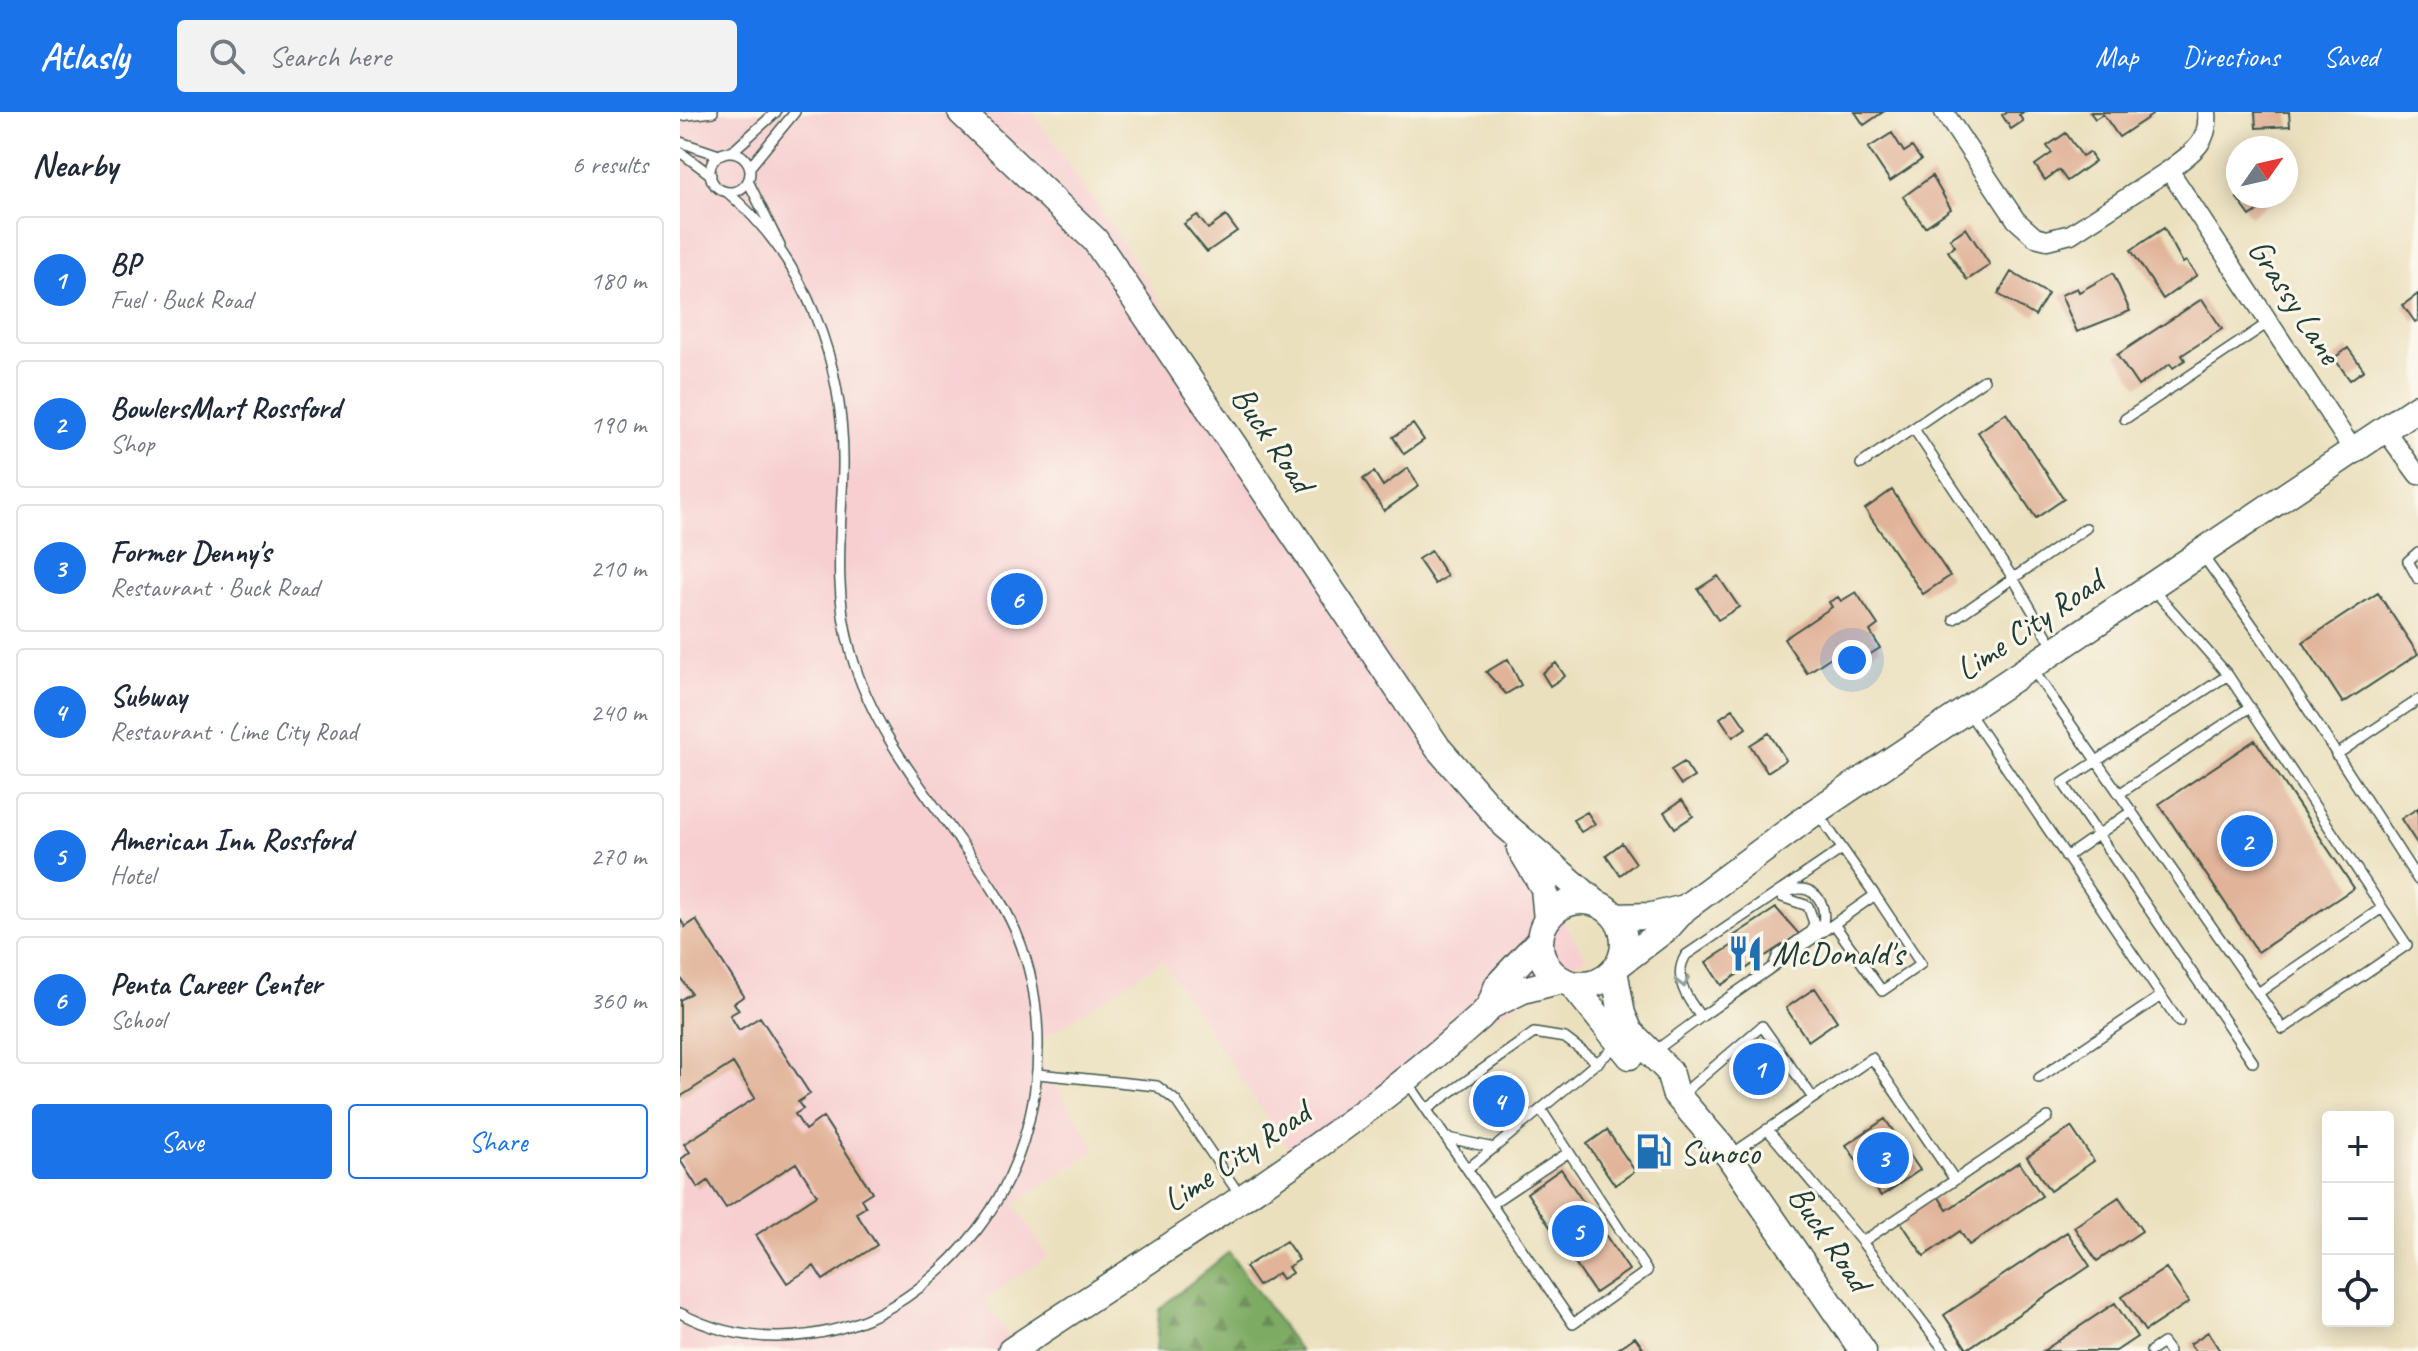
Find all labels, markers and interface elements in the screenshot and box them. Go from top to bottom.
search box [177,20,737,92]
text: Atlasly [40,33,129,80]
icon: search [205,34,249,78]
text: Search here [269,37,391,75]
text: Map [2095,39,2138,74]
text: Directions [2182,39,2280,74]
text: Saved [2324,39,2378,74]
north arrow [2226,136,2298,208]
text: Nearby [32,143,118,186]
text: 6 results [572,148,648,181]
street label: Grassy Lane [2239,230,2352,373]
text: BP [110,245,140,283]
text: 1 [54,264,66,297]
text: 180 m [590,264,646,297]
text: Fuel · Buck Road [110,283,253,316]
street label: Buck Road [1222,378,1327,504]
text: BowlersMart Rossford [110,389,340,427]
text: 2 [54,408,66,441]
text: 190 m [590,408,646,441]
text: Shop [110,427,154,460]
text: Former Denny's [110,533,271,571]
text: 3 [54,552,66,585]
text: 210 m [590,552,646,585]
street label: Lime City Road [1947,557,2115,690]
pin: 6 [991,569,1043,629]
text: Restaurant · Buck Road [110,571,319,604]
your location [1832,640,1872,680]
text: Subway [110,677,186,715]
text: 4 [54,696,66,729]
text: 240 m [590,696,646,729]
text: Restaurant · Lime City Road [110,715,357,748]
pin: 2 [2221,811,2273,871]
text: American Inn Rossford [110,821,352,859]
text: 5 [54,840,66,873]
text: 270 m [590,840,646,873]
text: Hotel [110,859,155,892]
place label: McDonald's [1772,932,1907,975]
restaurant icon: McDonald's [1727,934,1765,972]
text: Penta Career Center [110,965,322,1003]
one-way arrow [1674,975,1691,988]
text: 6 [54,984,66,1017]
text: 360 m [590,984,646,1017]
text: School [110,1003,166,1036]
pin: 1 [1733,1039,1785,1099]
pin: 4 [1473,1071,1525,1131]
street label: Lime City Road [1154,1088,1322,1221]
button: Save [32,1104,332,1179]
button: Share [348,1104,648,1179]
map controls [2322,1111,2394,1327]
button: + [2322,1111,2394,1183]
pin: 3 [1857,1128,1909,1188]
place label: Sunoco [1680,1131,1762,1174]
fuel station icon: Sunoco [1635,1133,1673,1171]
street label: Buck Road [1779,1177,1884,1303]
button: − [2322,1183,2394,1255]
pin: 5 [1552,1201,1604,1261]
button: locate [2322,1255,2394,1327]

